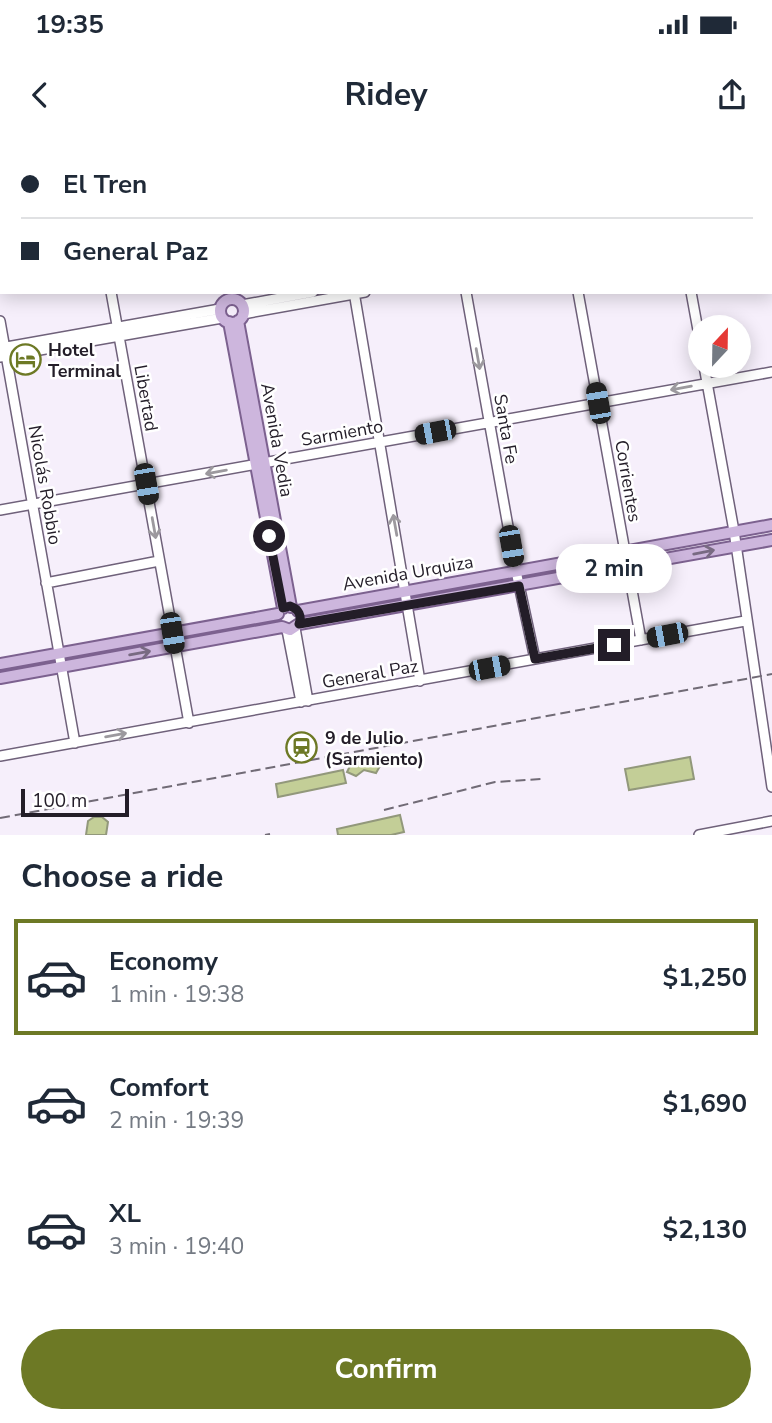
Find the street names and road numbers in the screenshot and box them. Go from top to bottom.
street label: Libertad [128,363,164,433]
street label: Avenida Vedia [255,381,299,499]
street label: Santa Fe [488,392,524,466]
street label: Sarmiento [299,414,385,452]
street label: Nicolás Robbio [23,423,67,547]
street label: Corrientes [609,438,647,524]
street label: Avenida Urquiza [341,550,475,596]
street label: General Paz [320,654,420,694]

